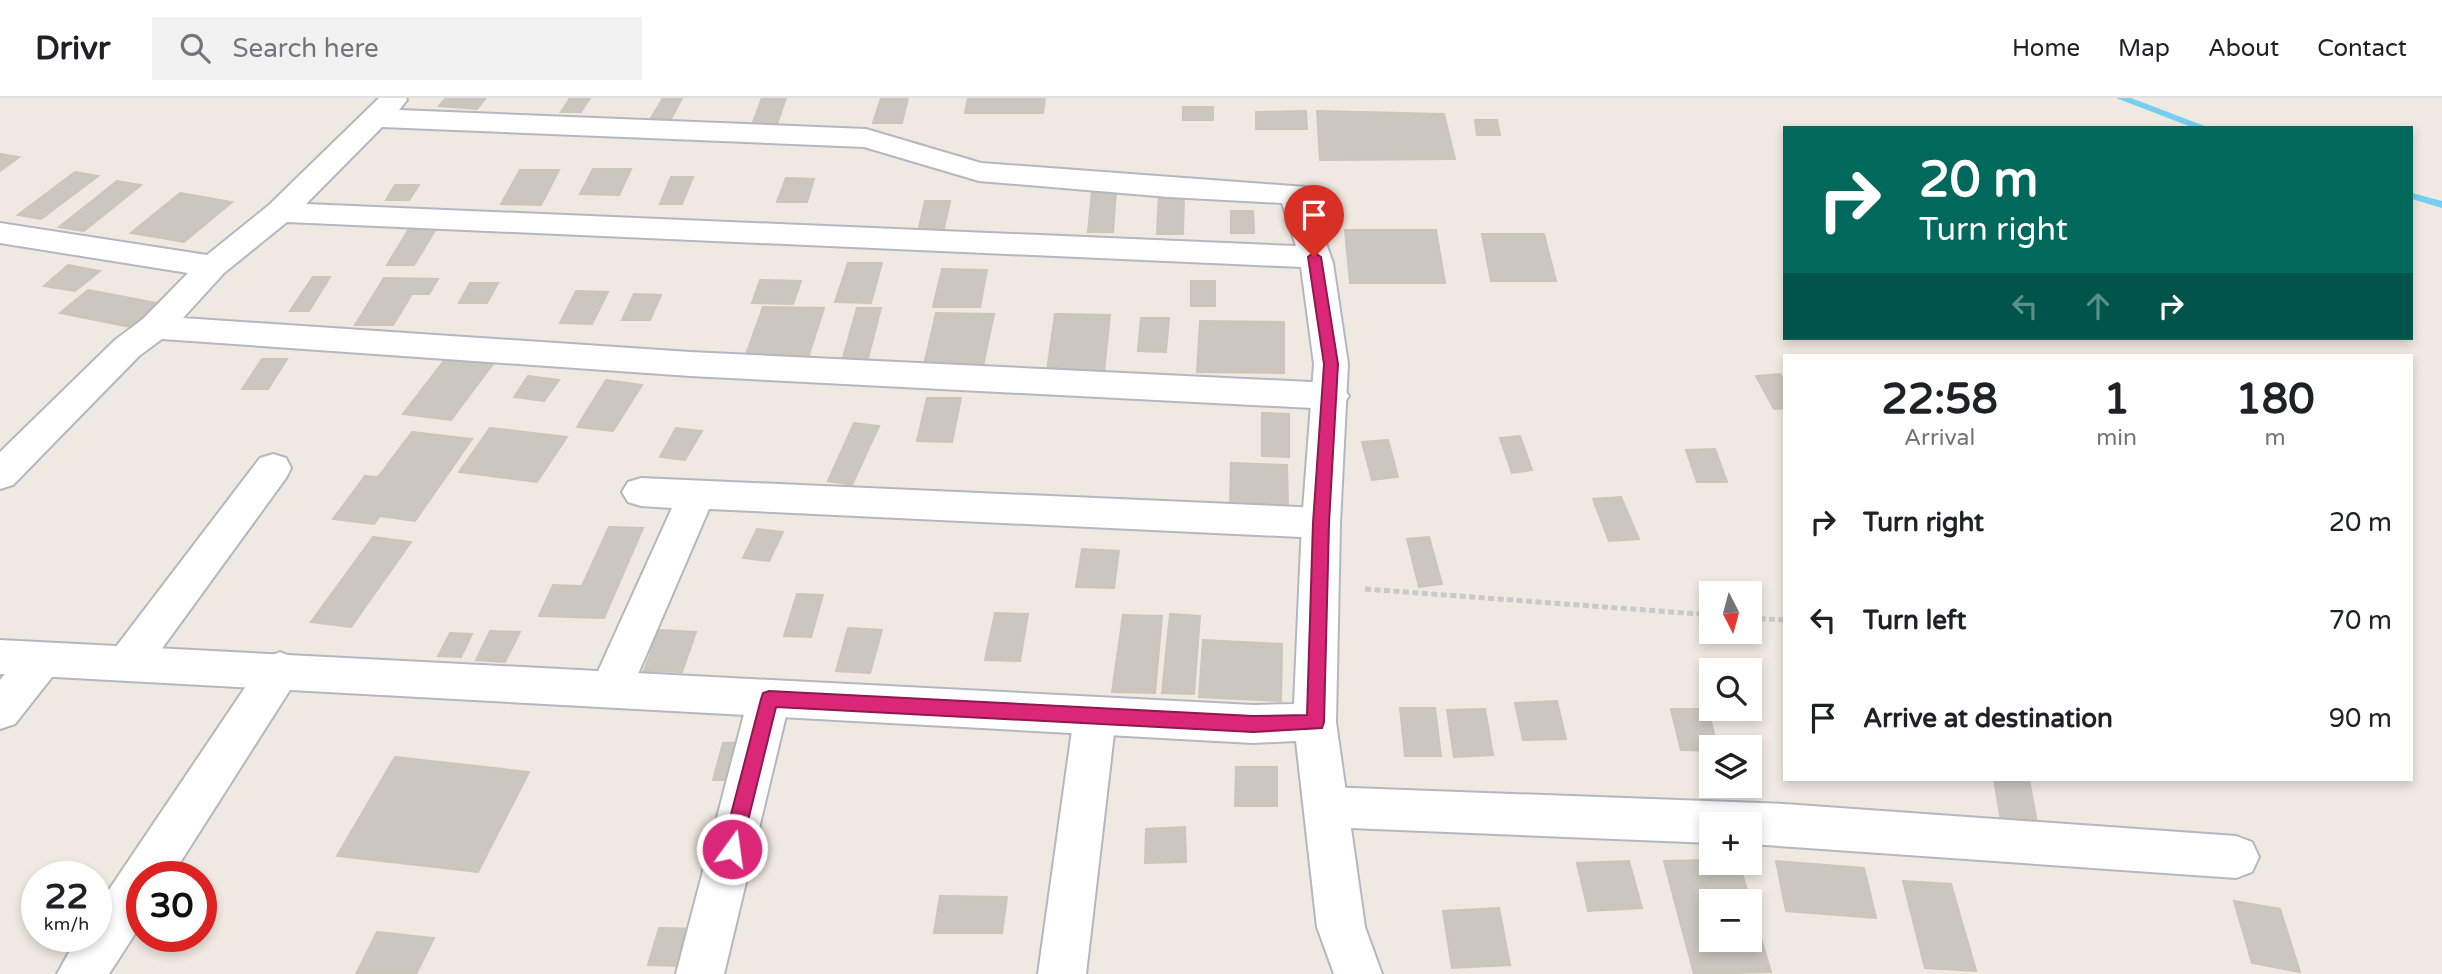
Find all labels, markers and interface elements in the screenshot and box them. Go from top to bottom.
search box [152,17,642,80]
text: Drivr [35,29,110,68]
icon: search [176,29,214,67]
text: Search here [232,33,379,64]
text: Home [2012,34,2080,63]
text: Map [2118,34,2170,63]
text: About [2208,34,2279,63]
text: Contact [2317,34,2407,63]
text: 20 m [1919,151,2038,210]
icon: right [1804,154,1895,245]
pin [1284,185,1344,257]
icon: arrive [1295,196,1333,234]
text: Turn right [1919,211,2068,249]
icon: left [2006,287,2044,325]
icon: ahead [2079,287,2117,325]
icon: right [2152,287,2190,325]
text: 22:58 [1881,374,1998,425]
text: 1 [2103,374,2130,425]
text: 180 [2235,374,2315,425]
text: Arrival [1904,424,1975,452]
text: min [2096,424,2137,452]
text: m [2264,424,2286,452]
icon: right [1804,503,1842,541]
text: Turn right [1863,507,1984,538]
text: 20 m [2329,507,2392,538]
north arrow [1699,581,1762,644]
map controls [1699,581,1762,952]
icon: left [1804,601,1842,639]
text: Turn left [1863,605,1966,636]
text: 70 m [2329,605,2392,636]
button: search [1699,658,1762,721]
icon: arrive [1804,699,1842,737]
text: Arrive at destination [1863,703,2113,734]
text: 90 m [2329,703,2392,734]
button: layers [1699,735,1762,798]
position arrow [695,812,769,886]
button: + [1699,812,1762,875]
speed limit sign: 30 [126,861,217,952]
text: 22 [45,876,88,918]
button: − [1699,889,1762,952]
text: km/h [44,913,89,935]

